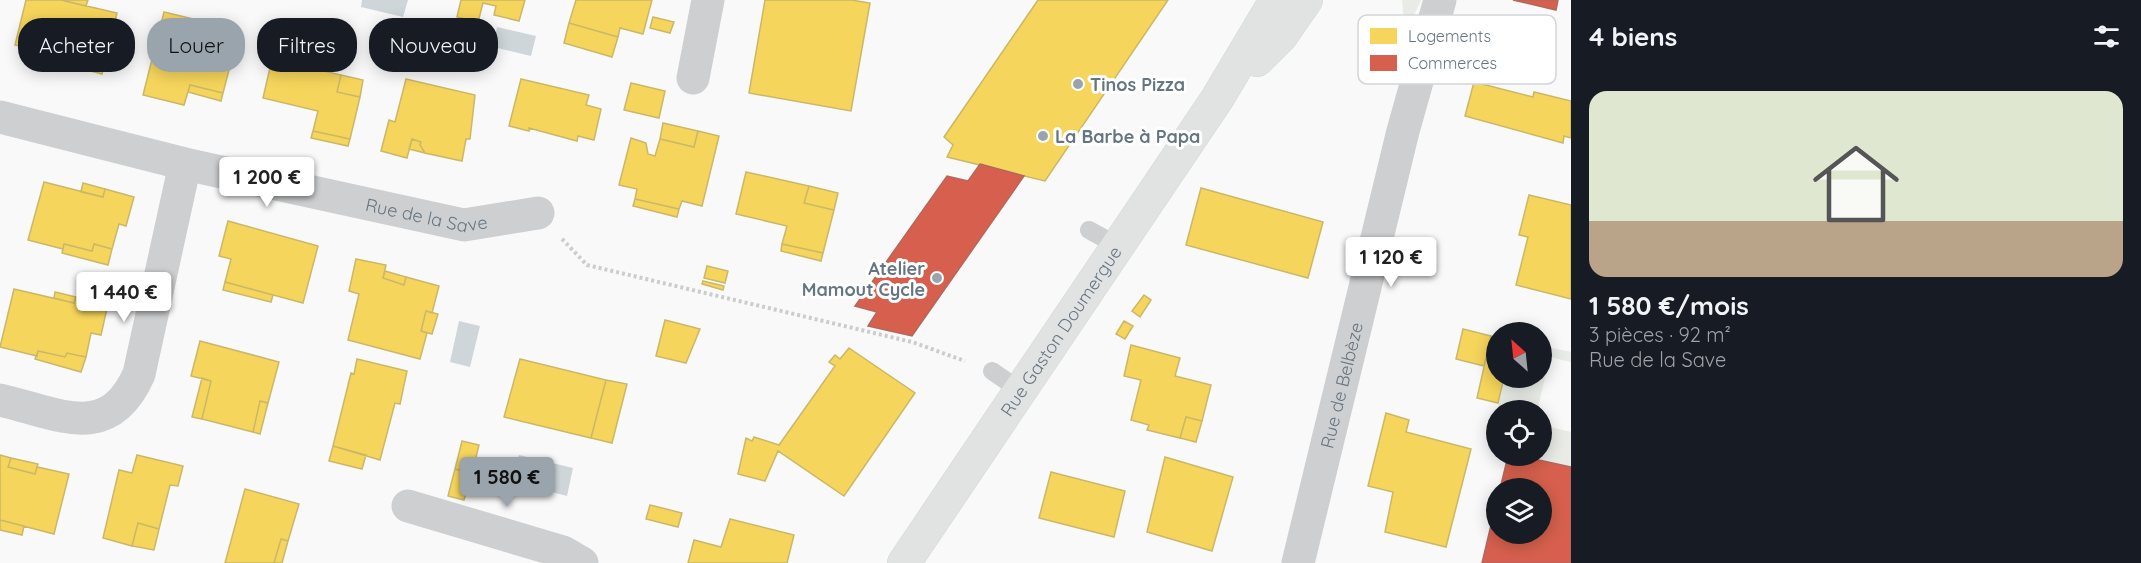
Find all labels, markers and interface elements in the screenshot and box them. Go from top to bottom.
legend [1358,15,1556,84]
chip: Acheter [18,18,135,72]
chip: Louer [147,18,245,72]
chip: Filtres [257,18,357,72]
chip: Nouveau [369,18,498,72]
text: 4 biens [1589,20,1677,53]
icon: filters [2090,20,2123,53]
text: Logements [1408,26,1491,46]
text: Commerces [1408,53,1497,73]
place label: Tinos Pizza [1090,73,1185,96]
marker: Tinos Pizza [1071,77,1085,91]
place label: La Barbe à Papa [1055,125,1200,148]
marker: La Barbe à Papa [1036,129,1050,143]
icon: home [1802,130,1910,238]
pin: 1 200 € [212,157,322,208]
text: 1 200 € [233,164,301,189]
street label: Rue de la Save [364,192,489,237]
pin: 1 120 € [1336,237,1446,288]
street label: Rue Gaston Doumergue [995,241,1126,420]
text: 1 120 € [1360,244,1422,269]
place label: Atelier Mamout Cycle [802,257,925,301]
marker: Atelier Mamout Cycle [930,271,944,285]
pin: 1 440 € [69,272,179,323]
text: 1 440 € [90,279,158,304]
text: 1 580 €/mois [1589,289,1749,322]
street label: Rue de Belbèze [1315,320,1368,451]
north arrow [1486,322,1552,388]
map controls [1486,322,1552,544]
text: 3 pièces · 92 m² [1589,322,1731,347]
text: Rue de la Save [1589,347,1726,372]
button: locate [1486,400,1552,466]
pin: 1 580 € [452,457,562,508]
text: 1 580 € [474,464,540,489]
button: layers [1486,478,1552,544]

